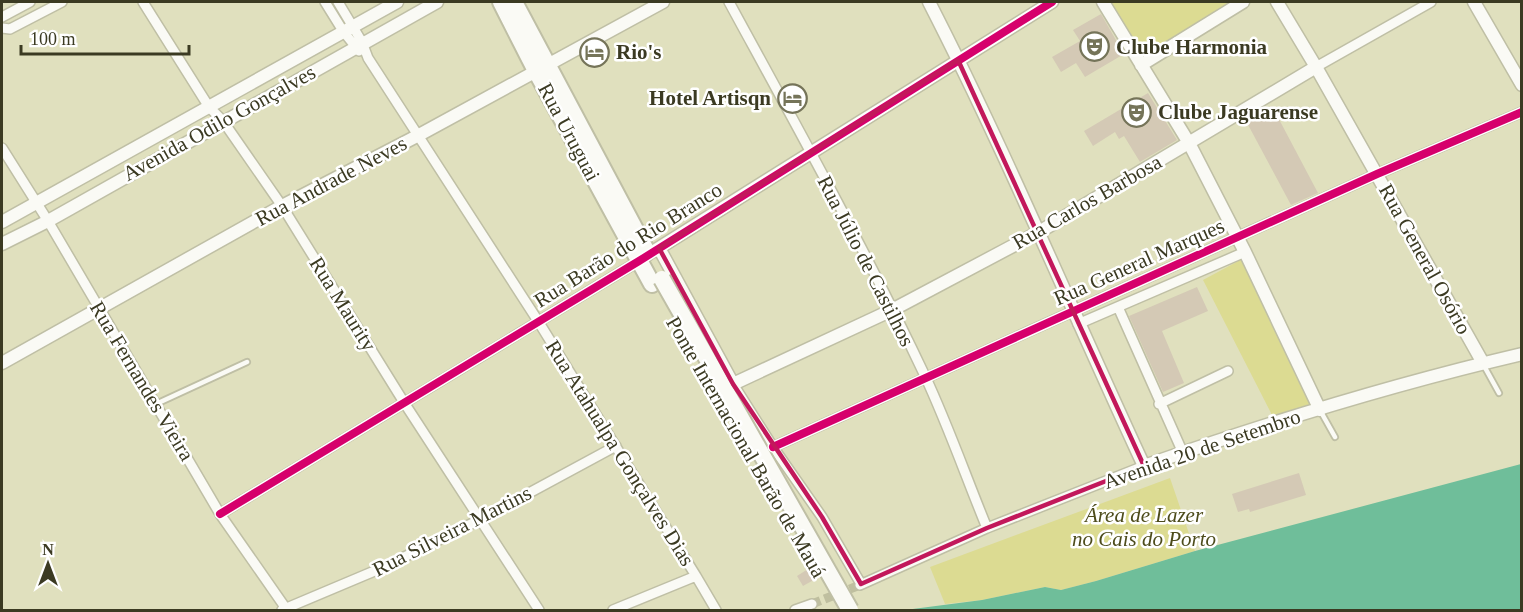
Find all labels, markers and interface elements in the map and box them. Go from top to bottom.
scale bar [21,18,189,56]
text: 100 m [30,29,76,49]
theatre icon: Clube Harmonia [1079,31,1111,63]
place label: Clube Harmonia [1116,35,1268,59]
hotel icon: Rio's [579,36,611,68]
place label: Rio's [616,40,662,64]
street label: Avenida Odilo Gonçalves [118,60,320,186]
street label: Rua Uruguai [533,79,605,185]
hotel icon: Hotel Artisqn [776,82,808,114]
place label: Hotel Artisqn [649,86,771,110]
theatre icon: Clube Jaguarense [1121,96,1153,128]
place label: Clube Jaguarense [1158,100,1318,124]
street label: Rua Andrade Neves [251,131,411,231]
street label: Rua Carlos Barbosa [1008,149,1166,254]
street label: Rua Júlio de Castilhos [813,172,919,350]
street label: Rua Barão do Rio Branco [530,177,726,313]
street label: Rua General Osório [1374,180,1476,338]
street label: Rua General Marques [1050,214,1228,310]
street label: Rua Maurity [305,252,382,356]
street label: Rua Fernandes Vieira [85,297,199,466]
street label: Ponte Internacional Barão de Mauá [661,312,831,582]
street label: Rua Atahualpa Gonçalves Dias [540,336,700,570]
street label: Avenida 20 de Setembro [1100,404,1304,494]
street label: Rua Silveira Martins [369,481,535,581]
park label: Área de Lazer no Cais do Porto [1072,503,1216,551]
north arrow [18,534,78,594]
text: N [42,541,54,558]

